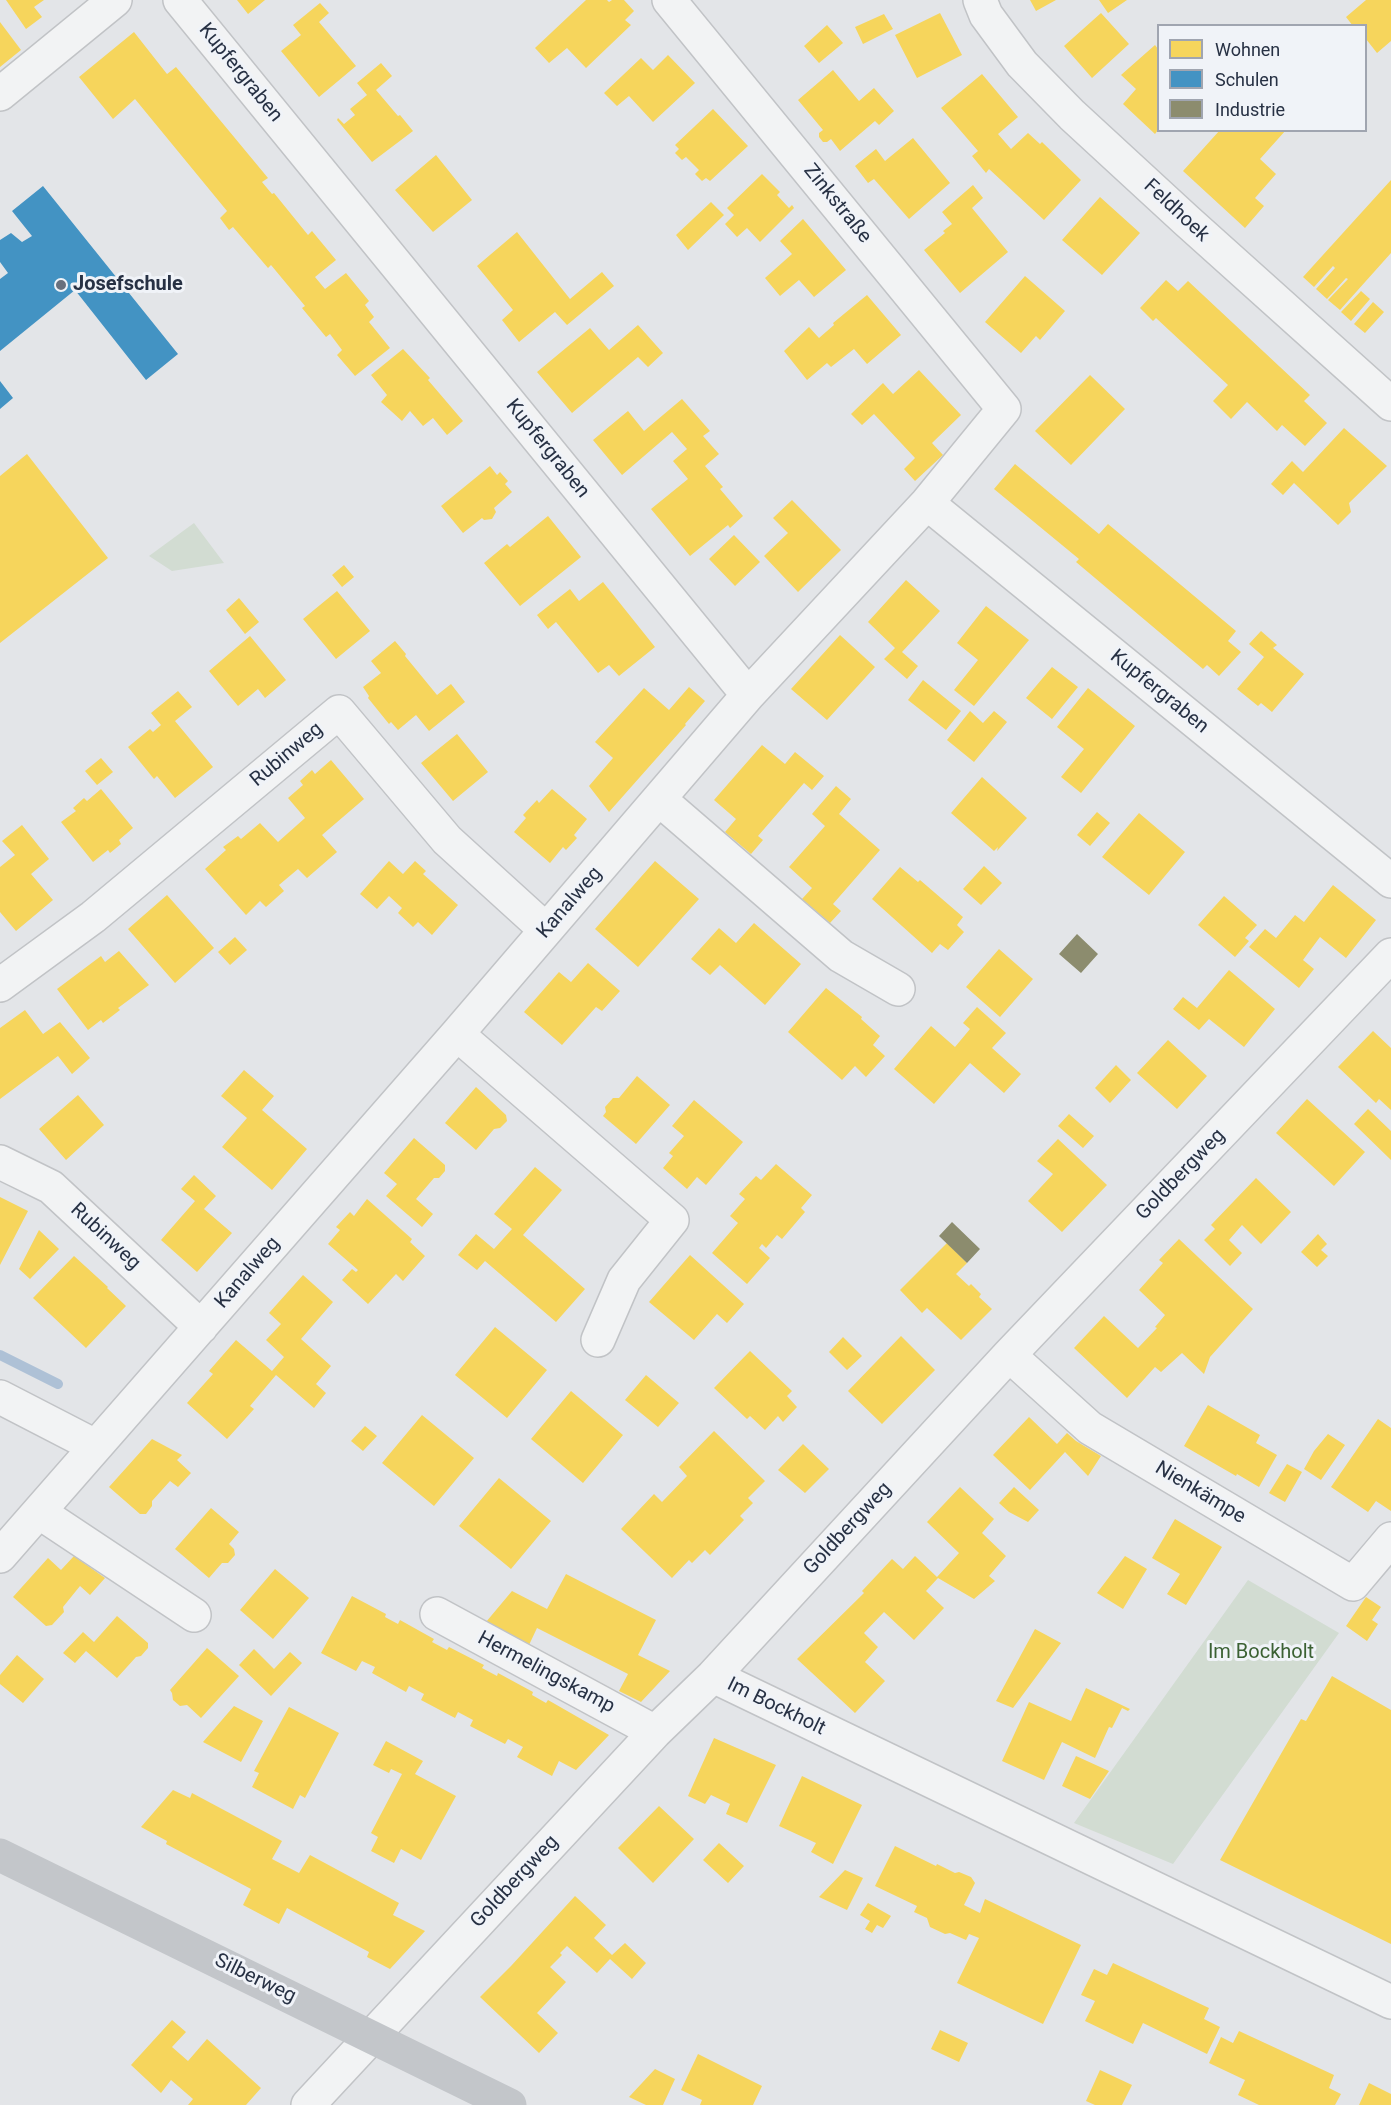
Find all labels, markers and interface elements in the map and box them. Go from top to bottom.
street label: Kupfergraben [193,19,287,127]
legend [1157,24,1367,132]
text: Wohnen [1215,39,1280,60]
text: Schulen [1215,69,1279,90]
text: Industrie [1215,99,1285,120]
street label: Zinkstraße [798,160,876,248]
street label: Feldhoek [1138,175,1214,247]
place label: Josefschule [73,273,183,297]
marker: Josefschule [54,278,68,292]
street label: Kupfergraben [500,395,594,503]
street label: Kupfergraben [1105,645,1213,739]
street label: Rubinweg [246,718,328,792]
street label: Kanalweg [532,862,608,944]
street label: Goldbergweg [1131,1124,1231,1226]
street label: Rubinweg [65,1198,145,1276]
street label: Kanalweg [210,1232,286,1314]
street label: Nienkämpe [1150,1457,1250,1529]
street label: Goldbergweg [799,1478,897,1580]
street label: Hermelingskamp [473,1627,619,1719]
park label: Im Bockholt [1208,1641,1314,1665]
street label: Im Bockholt [723,1673,829,1741]
street label: Goldbergweg [466,1831,564,1933]
street label: Silberweg [211,1949,299,2009]

